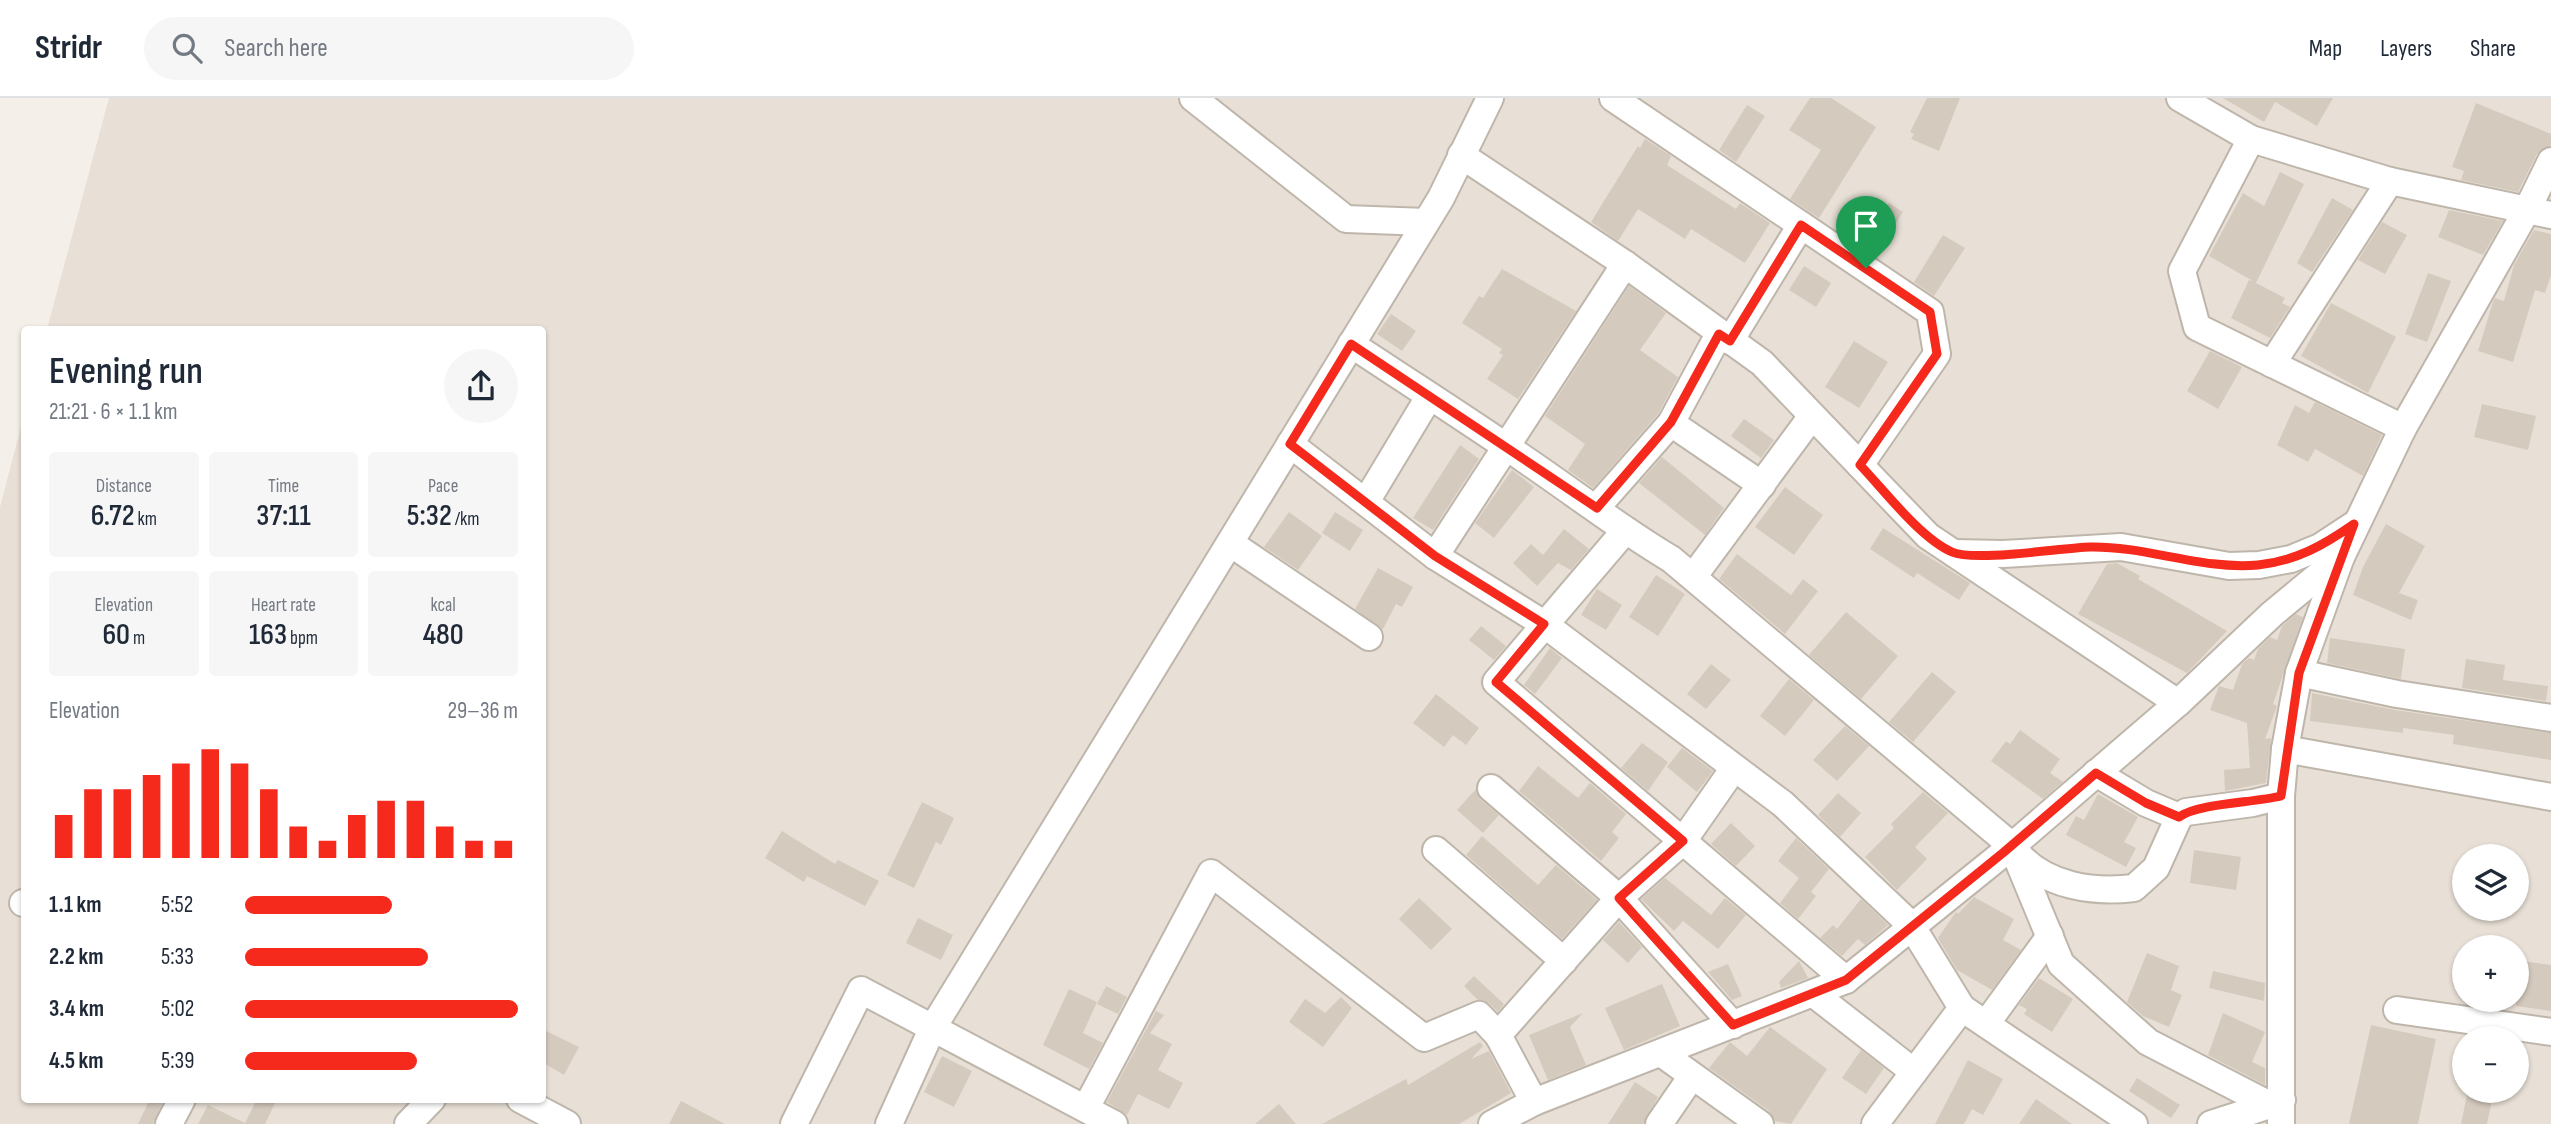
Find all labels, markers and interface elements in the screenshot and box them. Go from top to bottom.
search box [144,17,634,80]
text: Stridr [35,28,102,68]
icon: search [168,29,206,67]
text: Search here [224,33,328,64]
text: Map [2309,34,2342,63]
text: Layers [2380,34,2432,63]
text: Share [2470,34,2516,63]
pin [1836,196,1896,268]
icon: arrive [1847,207,1885,245]
text: Evening run [49,349,203,394]
button: share [444,349,518,423]
text: 21:21 · 6 × 1.1 km [49,398,178,426]
text: Distance [96,475,152,498]
text: Time [268,475,299,498]
text: Pace [428,475,458,498]
text: 6.72 [91,498,135,534]
text: 37:11 [256,498,311,534]
text: 5:32 [407,498,452,534]
text: km [135,508,157,531]
text: /km [452,508,479,531]
text: Elevation [95,594,153,617]
text: Heart rate [251,594,316,617]
text: kcal [431,594,456,617]
text: 60 [102,617,130,653]
text: 163 [249,617,287,653]
text: 480 [423,617,464,653]
text: m [130,627,145,650]
text: bpm [287,627,318,650]
text: Elevation [49,697,120,725]
text: 29–36 m [447,697,518,725]
map controls [2452,844,2529,1103]
button: layers [2452,844,2529,921]
text: 1.1 km [49,891,102,919]
text: 5:52 [161,891,193,919]
button: + [2452,935,2529,1012]
text: 2.2 km [49,943,103,971]
text: 5:33 [161,943,194,971]
text: 3.4 km [49,995,104,1023]
text: 5:02 [161,995,194,1023]
button: − [2452,1026,2529,1103]
text: 4.5 km [49,1047,104,1075]
text: 5:39 [161,1047,194,1075]

